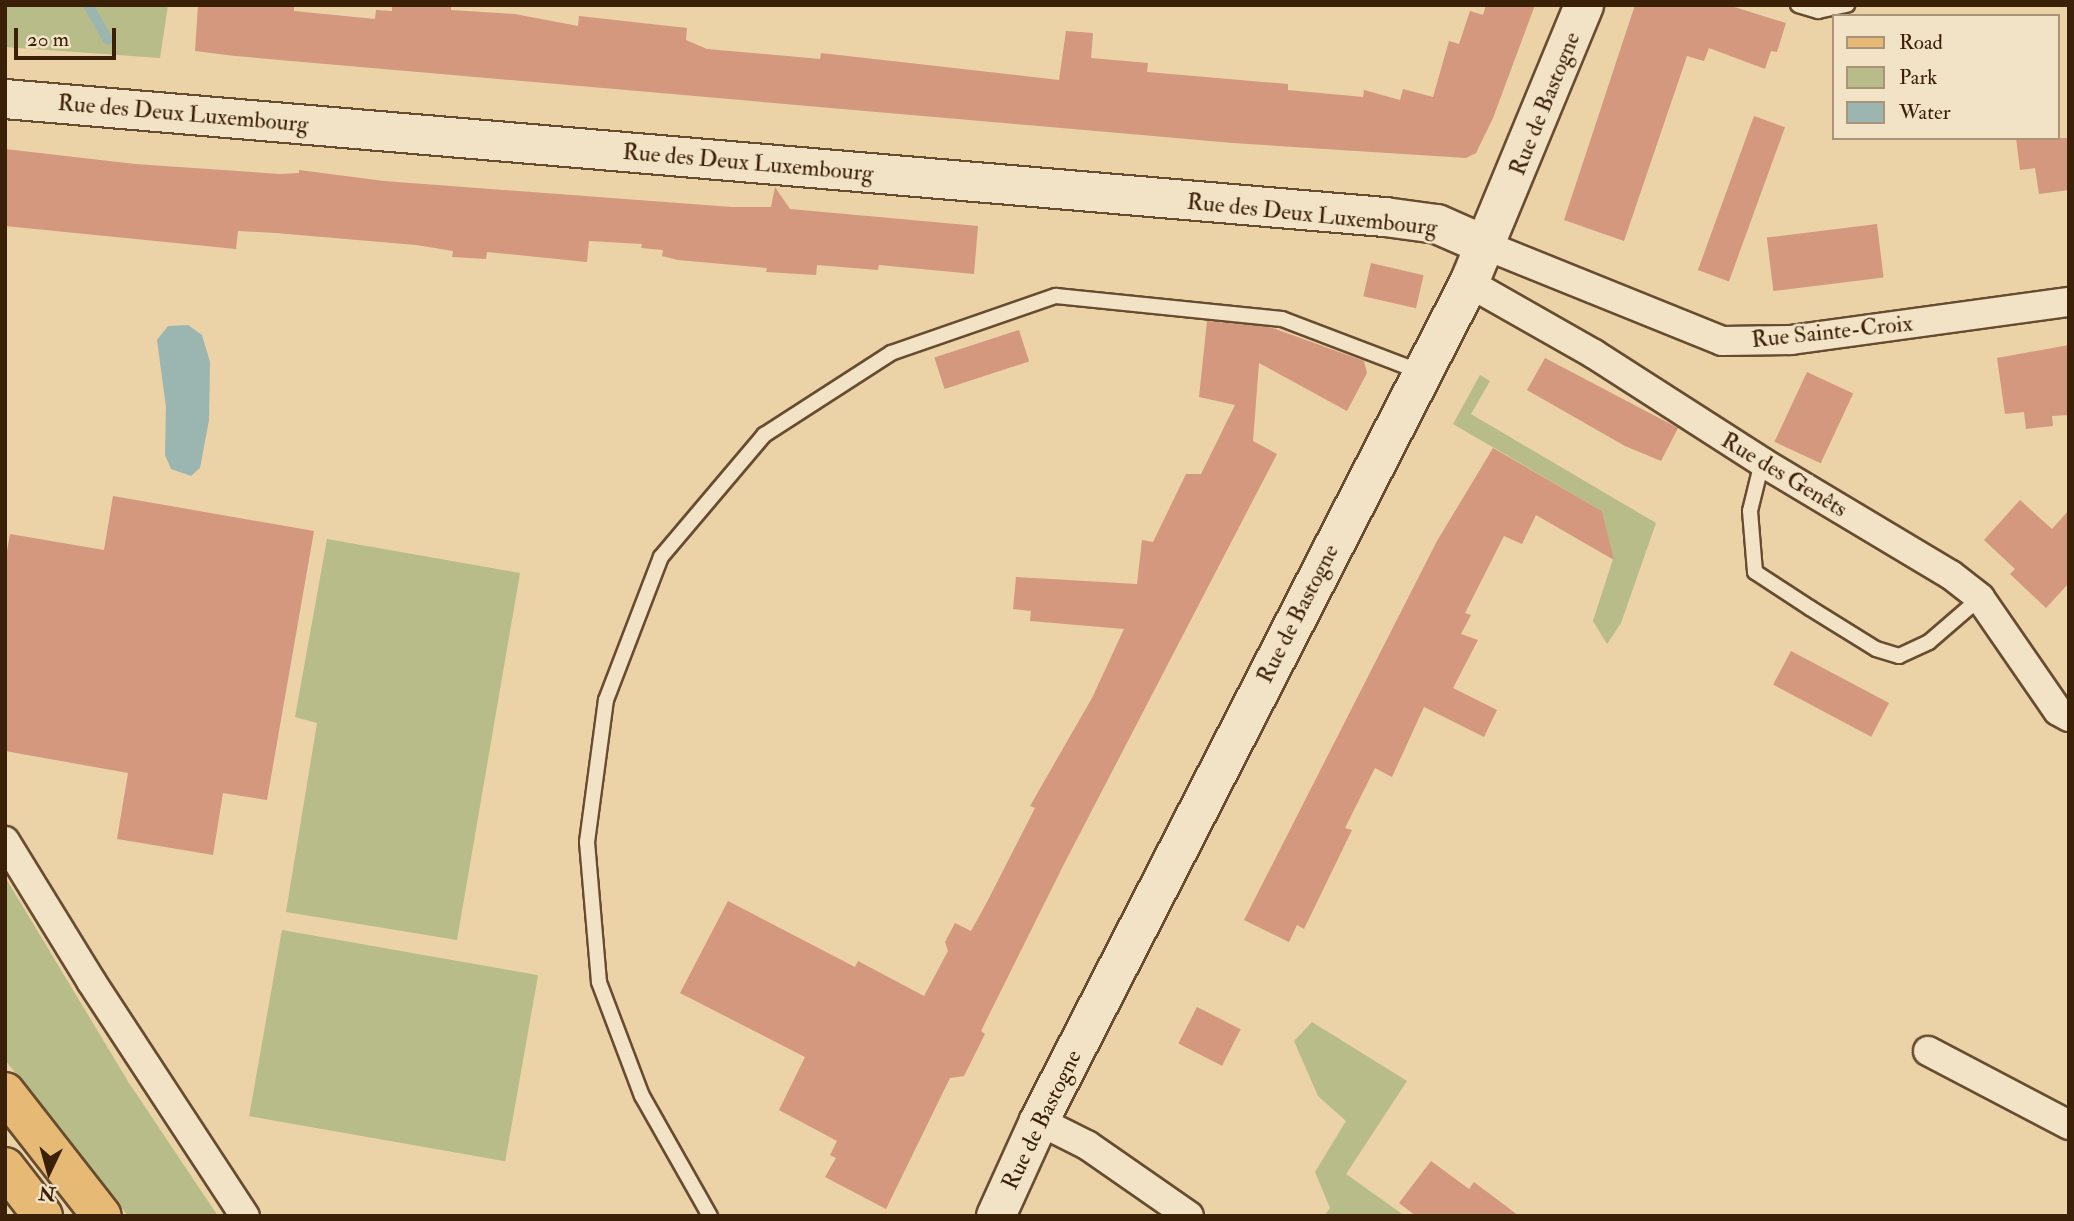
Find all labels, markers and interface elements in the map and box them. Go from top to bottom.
scale bar [18,14,119,58]
legend [1832,14,2060,140]
text: 20 m [27,26,69,53]
street label: Rue de Bastogne [1504,28,1586,180]
text: Road [1899,29,1943,56]
text: Park [1899,64,1937,91]
street label: Rue des Deux Luxembourg [56,89,310,139]
text: Water [1899,99,1951,126]
street label: Rue des Deux Luxembourg [621,138,875,188]
street label: Rue des Deux Luxembourg [1185,188,1439,242]
street label: Rue Sainte-Croix [1750,310,1914,354]
street label: Rue des Genêts [1716,427,1852,523]
street label: Rue de Bastogne [1251,540,1345,688]
street label: Rue de Bastogne [996,1046,1088,1194]
north arrow [14,1137,84,1207]
text: N [38,1180,57,1206]

